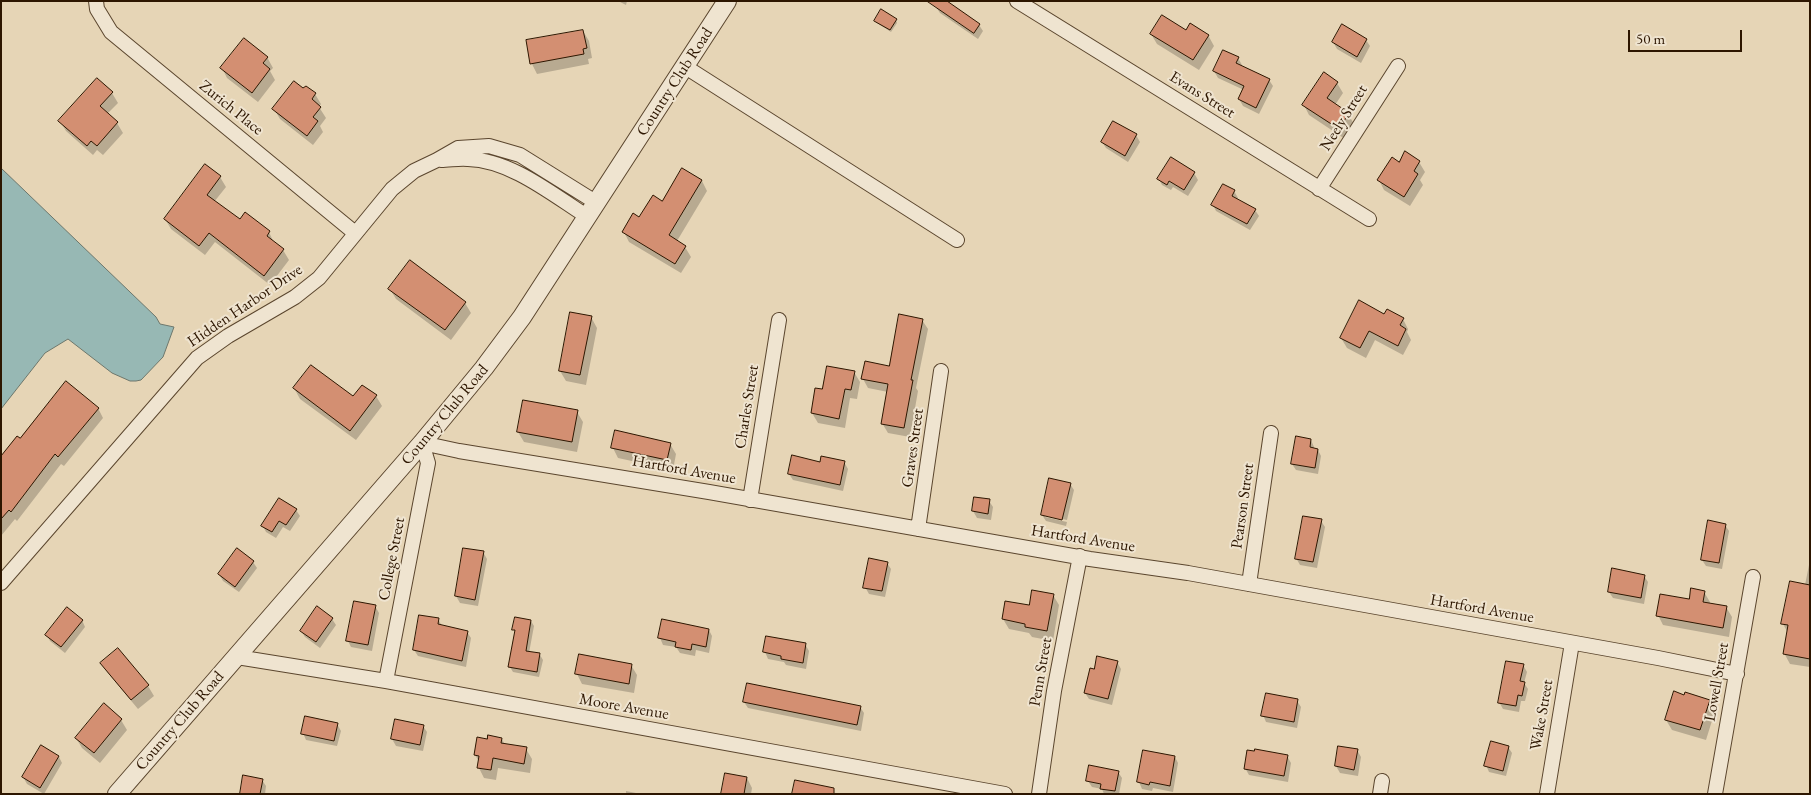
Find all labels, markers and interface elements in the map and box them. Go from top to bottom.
scale bar [1631,20,1745,52]
street label: Country Club Road [633,24,717,140]
text: 50 m [1636,29,1665,48]
street label: Evans Street [1166,67,1238,123]
street label: Zurich Place [195,76,267,140]
street label: Neely Street [1316,81,1372,155]
street label: Hidden Harbor Drive [184,260,306,352]
street label: Country Club Road [397,361,493,469]
street label: Charles Street [731,364,763,450]
street label: Graves Street [898,407,928,489]
street label: Hartford Avenue [631,451,737,489]
street label: Pearson Street [1228,462,1258,550]
street label: College Street [375,516,409,602]
street label: Hartford Avenue [1030,521,1136,557]
street label: Hartford Avenue [1429,590,1535,628]
street label: Penn Street [1026,636,1056,708]
street label: Lowell Street [1701,641,1733,723]
street label: Country Club Road [132,667,228,775]
street label: Wake Street [1526,678,1558,752]
street label: Moore Avenue [578,690,670,724]

